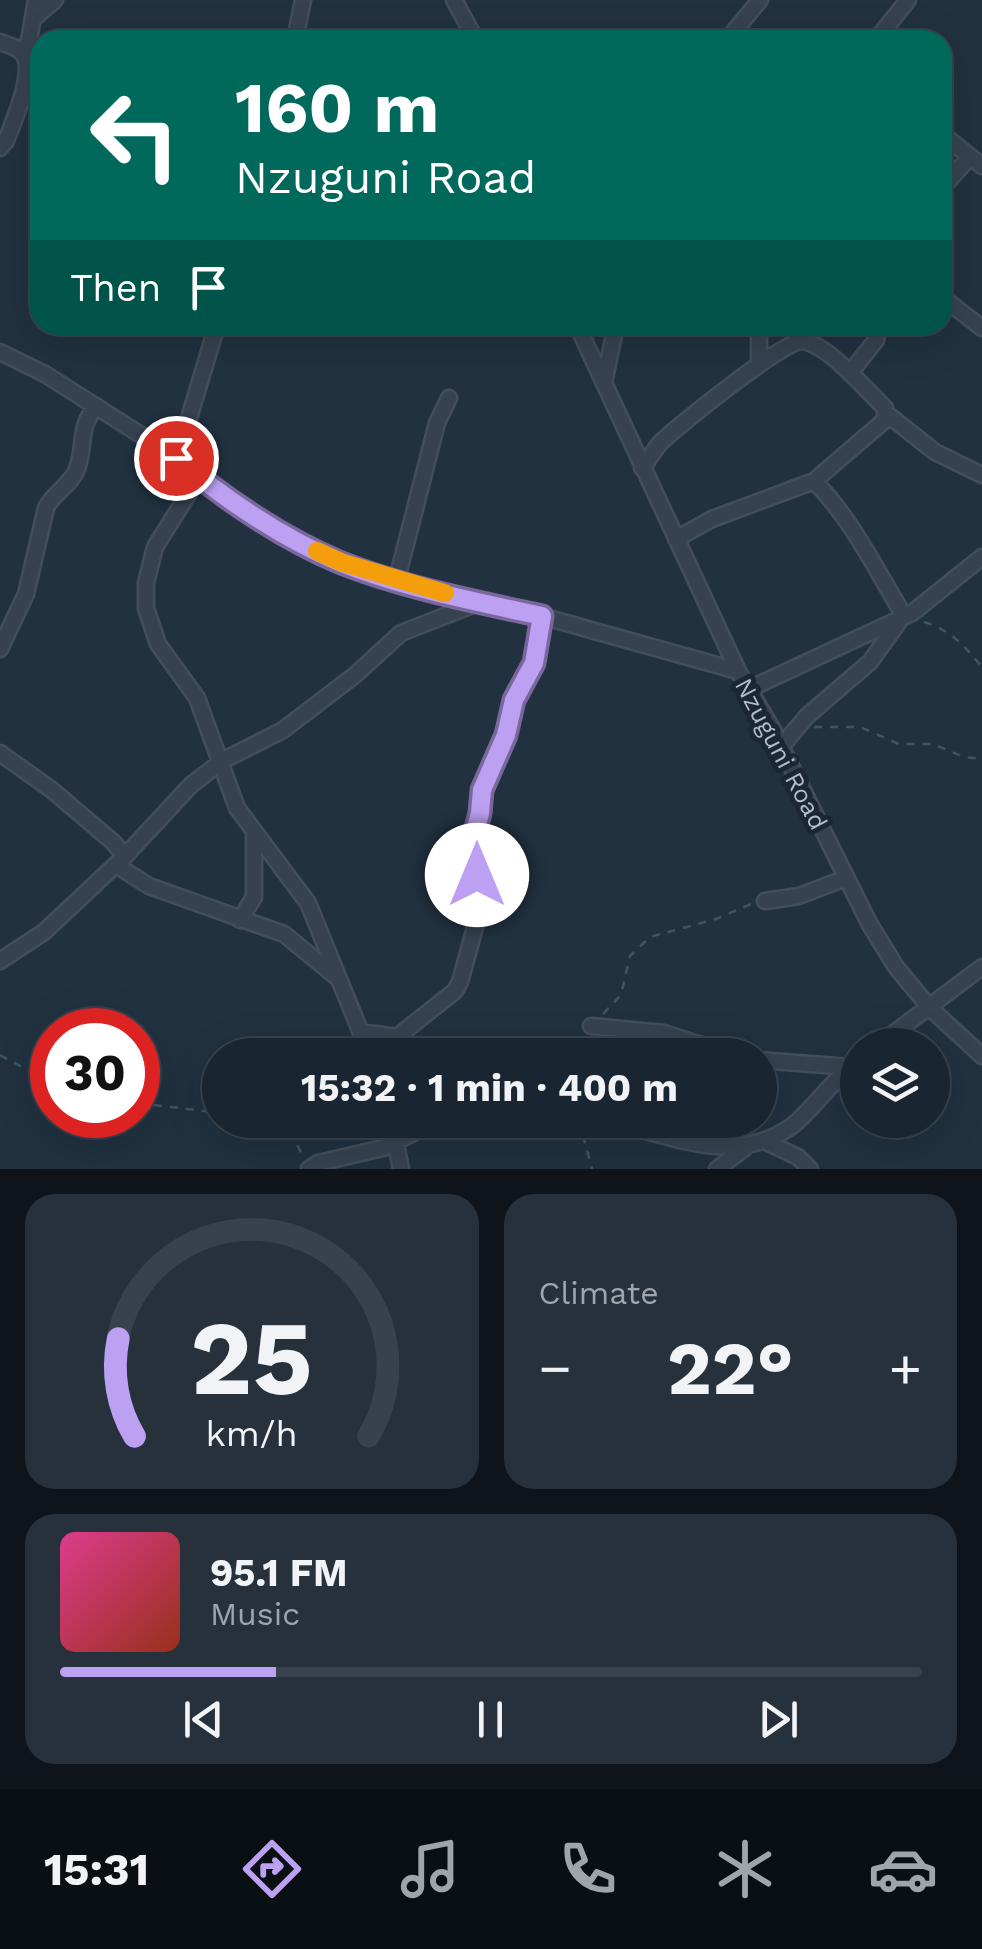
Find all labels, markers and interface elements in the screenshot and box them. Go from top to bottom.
text: 160 m [235,67,439,149]
icon: left [70,70,200,200]
text: Nzuguni Road [235,151,536,204]
icon: arrive [181,260,236,315]
text: Then [70,266,161,310]
pin [134,416,219,501]
icon: arrive [149,431,204,486]
street label: Nzuguni Road [729,673,833,835]
position arrow [425,823,529,927]
speed limit sign: 30 [30,1008,160,1138]
map controls [840,1028,950,1138]
button: layers [840,1028,950,1138]
text: 15:32 · 1 min · 400 m [301,1066,678,1110]
text: Climate [539,1274,659,1312]
text: 25 [190,1297,313,1419]
text: 22° [667,1324,794,1412]
text: − [539,1336,572,1400]
text: + [889,1336,922,1400]
text: km/h [206,1413,298,1455]
text: 95.1 FM [210,1551,348,1595]
text: Music [210,1595,300,1633]
icon: previous [176,1692,231,1747]
icon: pause [463,1692,518,1747]
icon: next [751,1692,806,1747]
icon: directions [237,1834,307,1904]
icon: music [395,1834,465,1904]
icon: phone [553,1834,623,1904]
icon: climate [710,1834,780,1904]
icon: car [868,1834,938,1904]
text: 15:31 [44,1843,149,1896]

